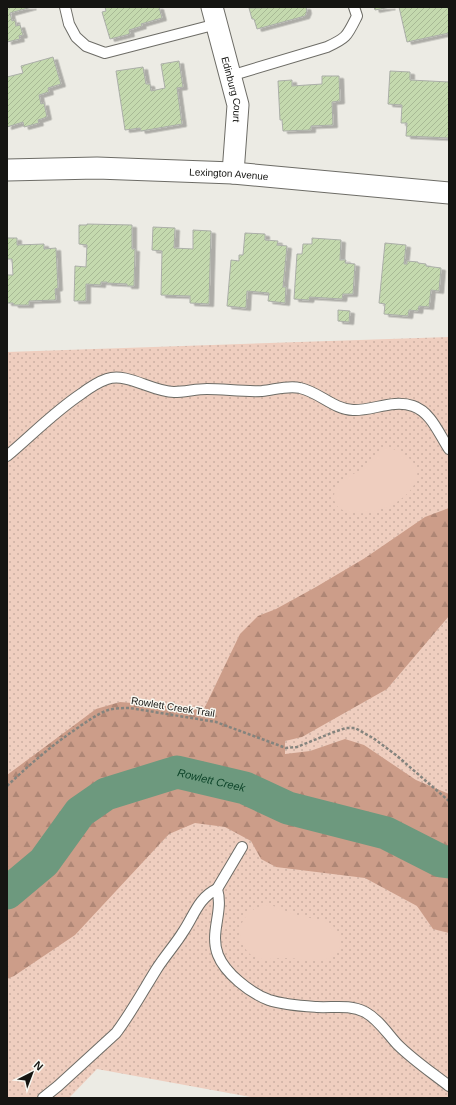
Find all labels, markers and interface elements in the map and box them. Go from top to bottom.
street label: Edinburg Court [220,55,243,123]
street label: Lexington Avenue [189,166,269,182]
street label: Rowlett Creek Trail [130,695,216,719]
water label: Rowlett Creek [176,766,247,794]
north arrow [12,1053,52,1093]
text: N [32,1058,46,1073]

